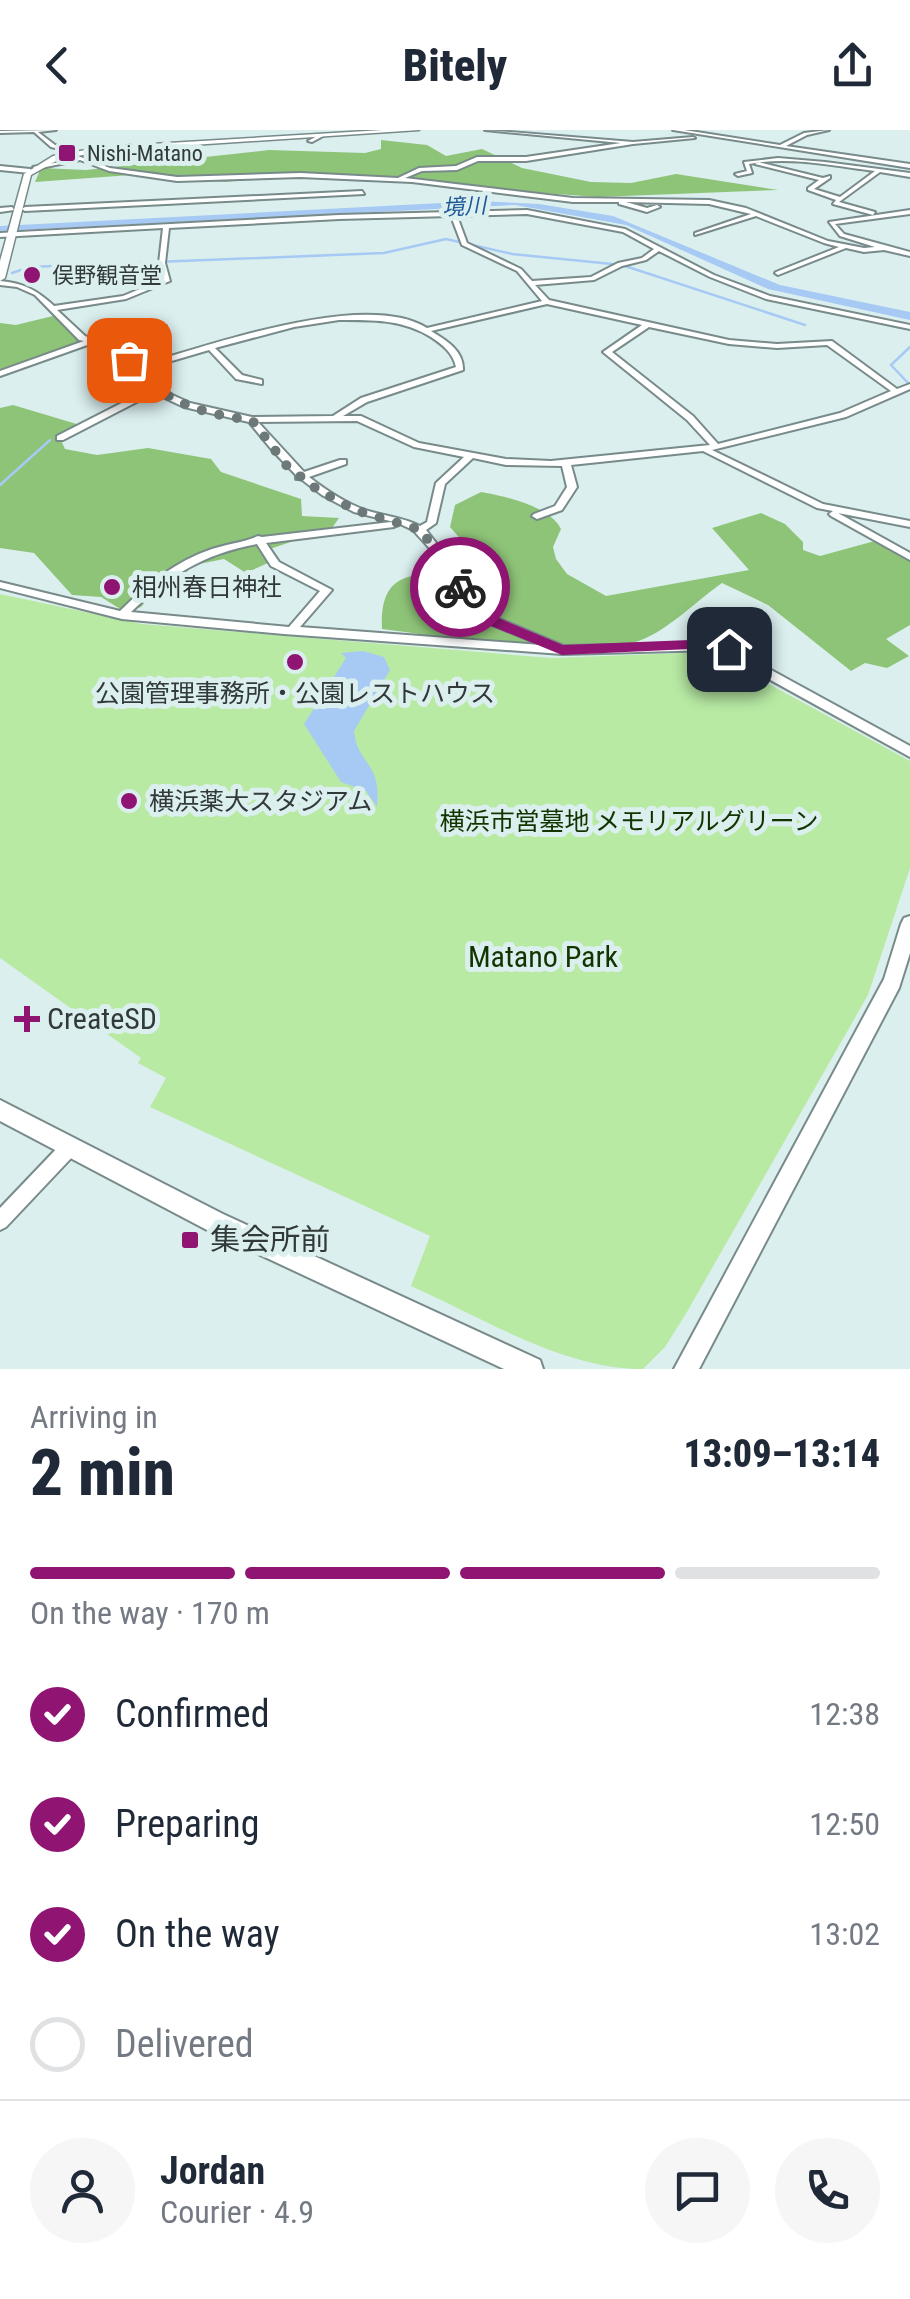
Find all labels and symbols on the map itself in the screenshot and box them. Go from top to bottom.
place label: Nishi-Matano [87,141,203,166]
marker: Nishi-Matano [56,142,78,164]
water label: 境川 [441,193,489,220]
place label: 俣野観音堂 [52,263,162,288]
marker: 俣野観音堂 [21,264,43,286]
pin [87,318,172,403]
courier [410,537,510,637]
place label: 相州春日神社 [132,573,282,602]
marker: 相州春日神社 [101,576,123,598]
pin [687,607,772,692]
marker: 公園管理事務所・公園レストハウス [284,651,306,673]
place label: 公園管理事務所・公園レストハウス [95,679,495,708]
place label: 横浜薬大スタジアム [149,787,372,816]
marker: 横浜薬大スタジアム [118,790,140,812]
park label: 横浜市営墓地 メモリアルグリーン [439,807,819,836]
park label: Matano Park [468,939,619,974]
place label: CreateSD [47,1001,157,1036]
marker: CreateSD [16,1008,38,1030]
place label: 集会所前 [210,1222,330,1257]
marker: 集会所前 [179,1229,201,1251]

